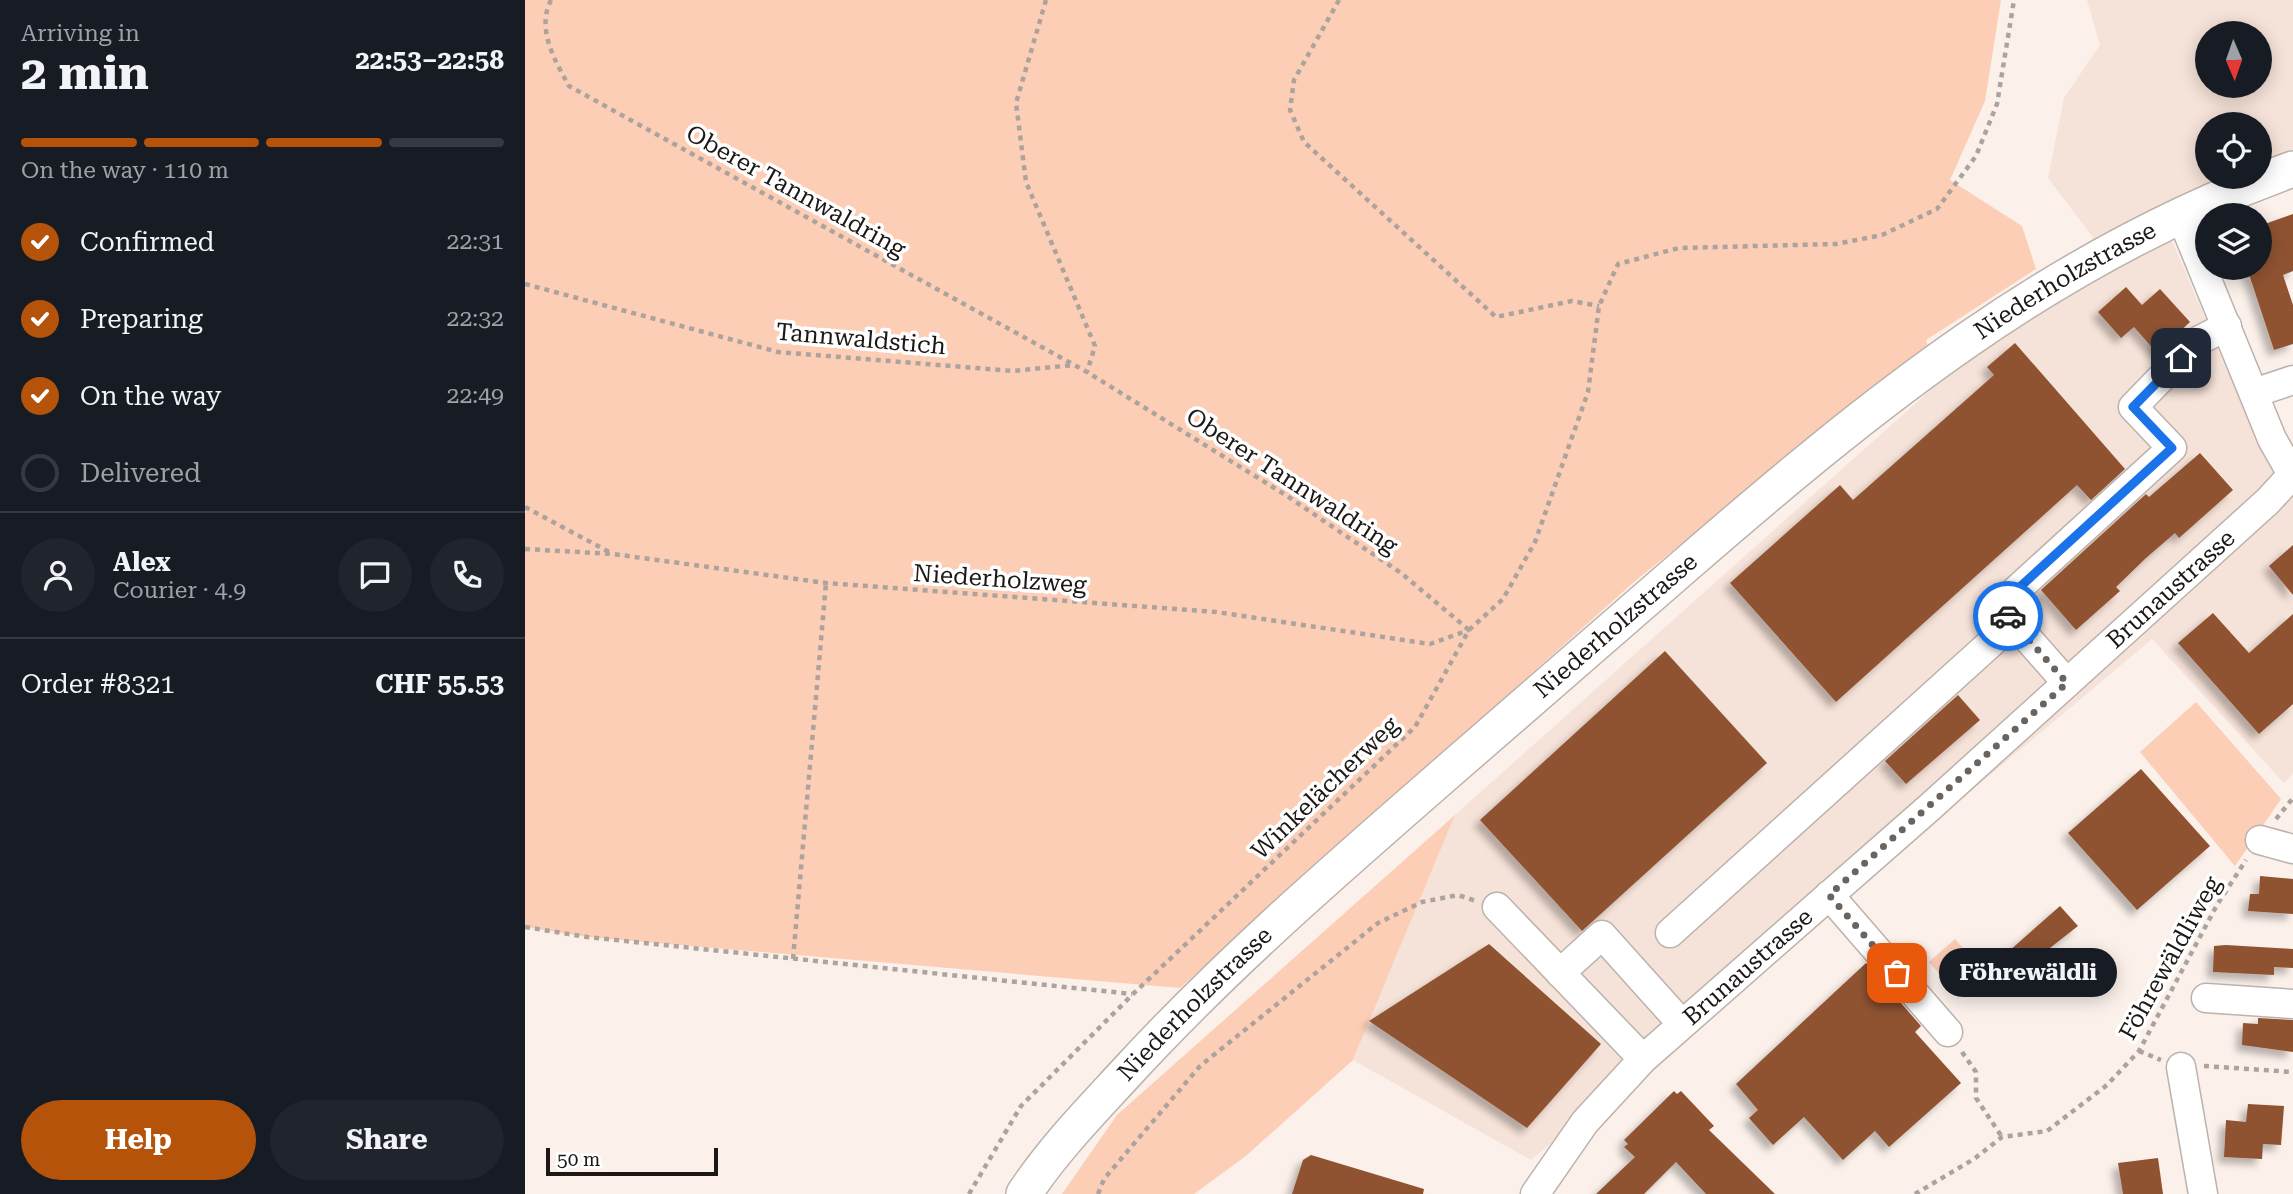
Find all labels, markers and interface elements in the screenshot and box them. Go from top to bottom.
text: Arriving in [21,20,140,47]
north arrow [2195,21,2271,98]
map controls [2195,21,2272,280]
text: 22:53–22:58 [355,45,504,75]
text: 2 min [21,46,149,100]
button: locate [2195,112,2272,189]
street label: Oberer Tannwaldring [681,119,911,263]
text: On the way · 110 m [21,157,229,184]
button: layers [2195,203,2272,280]
street label: Niederholzstrasse [1969,216,2161,345]
icon: check [21,223,59,261]
text: Confirmed [80,227,215,257]
text: 22:31 [447,228,504,255]
icon: check [21,300,59,338]
text: Preparing [80,304,203,334]
text: 22:32 [447,305,504,332]
street label: Tannwaldstich [775,318,947,360]
pin [2151,328,2211,388]
icon: home [2162,339,2200,377]
icon: check [21,377,59,415]
text: On the way [80,381,221,411]
text: 22:49 [447,382,504,409]
street label: Oberer Tannwaldring [1181,402,1403,560]
text: Delivered [80,458,201,488]
street label: Brunaustrasse [2101,524,2241,654]
button: person [21,538,95,612]
button: chat [338,538,412,612]
button: phone [430,538,504,612]
text: Alex [113,547,171,577]
street label: Niederholzstrasse [1528,547,1703,704]
street label: Niederholzweg [912,559,1088,599]
text: Courier · 4.9 [113,577,246,604]
courier [1973,581,2043,651]
icon: car [1989,597,2027,635]
text: Order #8321 [21,669,175,699]
text: CHF 55.53 [375,669,504,699]
street label: Winkelächerweg [1246,711,1404,865]
street label: Föhrewäldliweg [2114,871,2227,1045]
street label: Brunaustrasse [1677,903,1818,1031]
street label: Niederholzstrasse [1112,921,1278,1087]
pin [1867,943,1927,1003]
callout: Föhrewäldli [1939,948,2117,998]
icon: bag [1878,954,1916,992]
text: Föhrewäldli [1959,959,2097,986]
button: Help [21,1100,256,1180]
button: Share [270,1100,504,1180]
scale bar [546,1145,717,1177]
text: 50 m [557,1148,600,1171]

